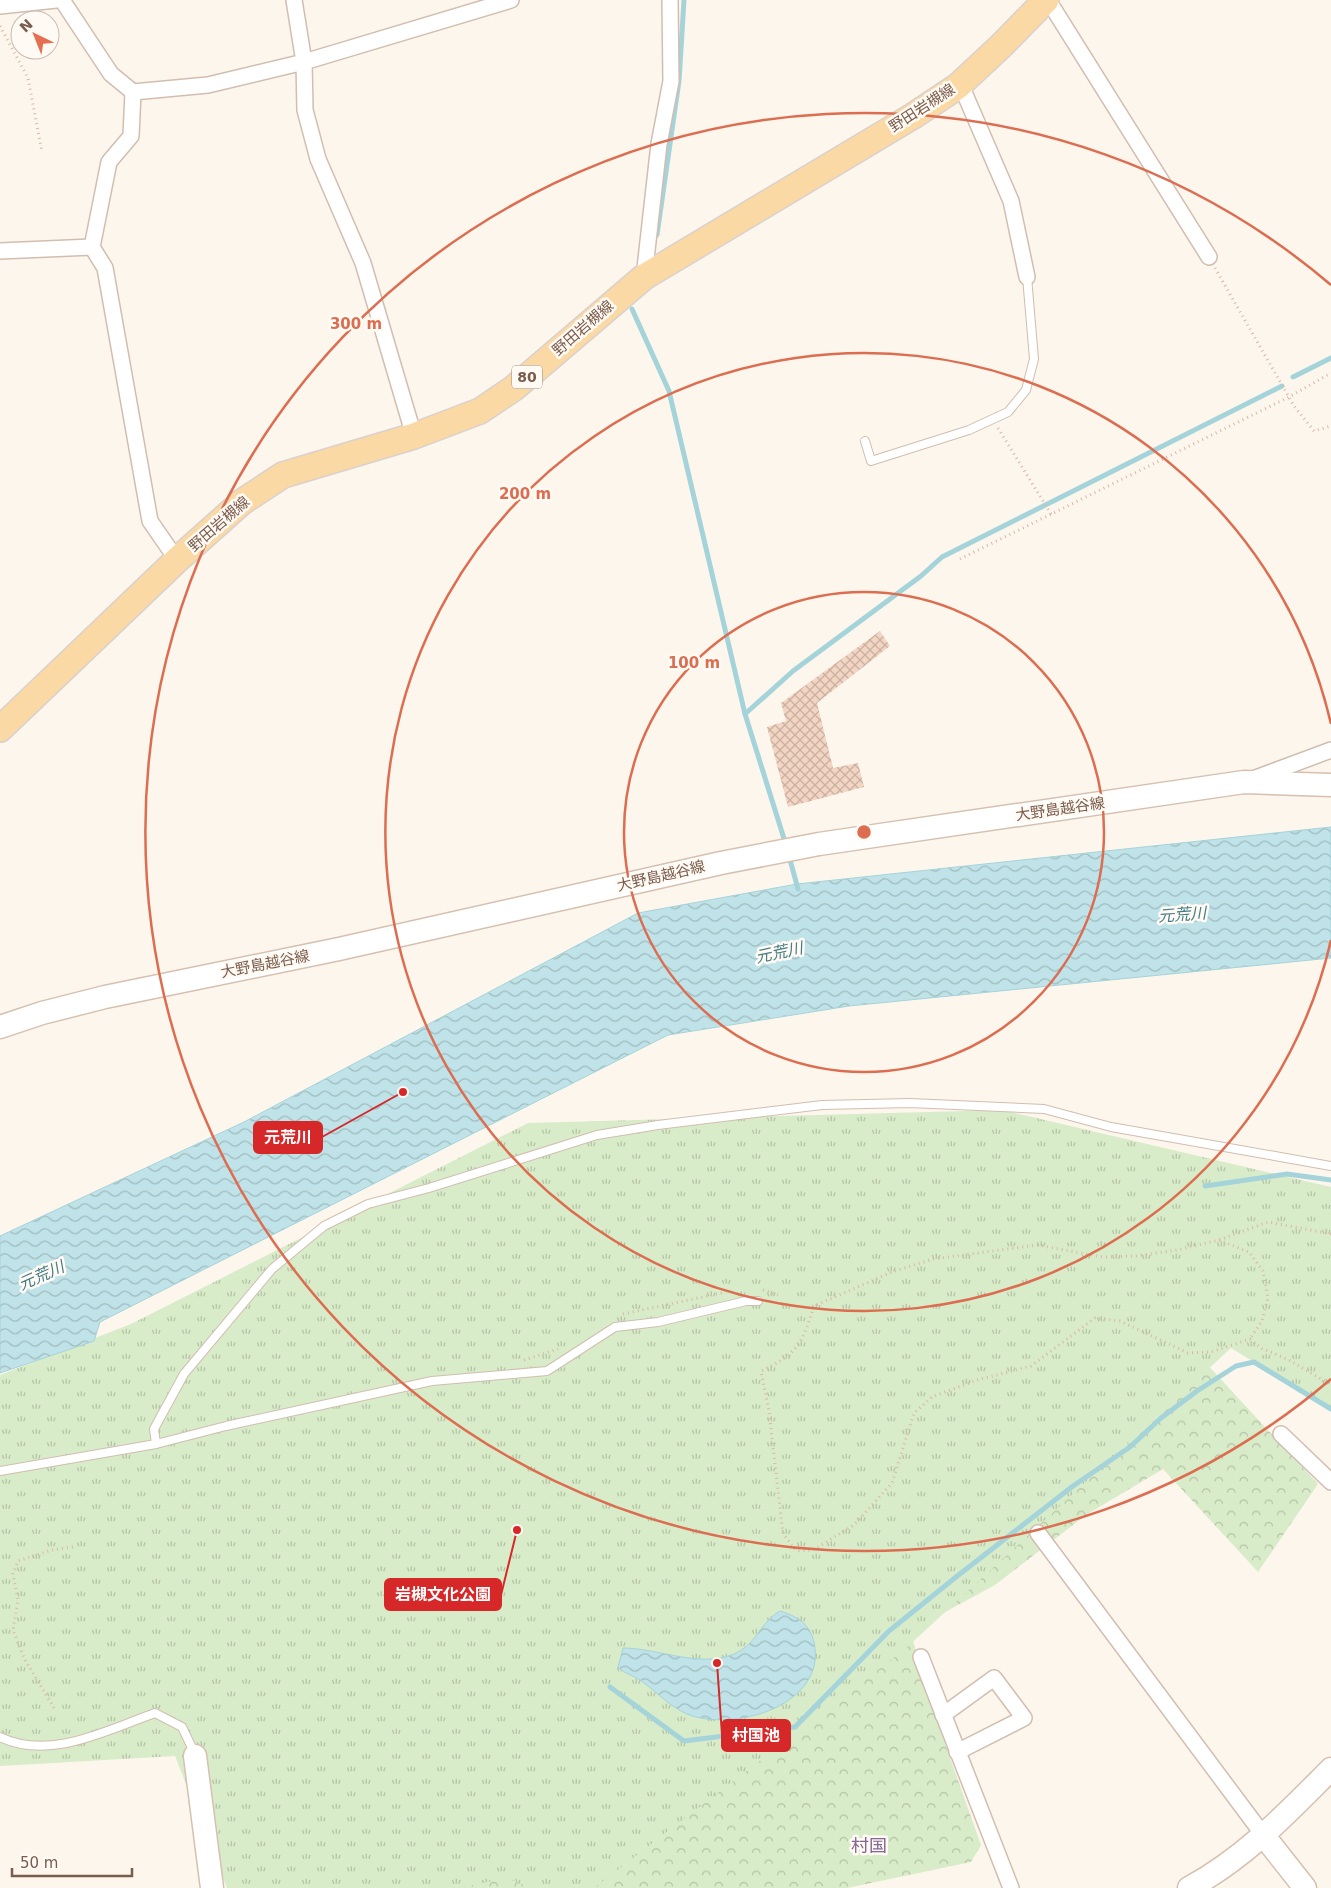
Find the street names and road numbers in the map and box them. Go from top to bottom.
street label: 野田岩槻線 [886,80,958,136]
street label: 野田岩槻線 [549,297,617,359]
road number: 80 [512,366,542,388]
street label: 野田岩槻線 [185,493,253,555]
street label: 大野島越谷線 [1014,794,1106,824]
street label: 大野島越谷線 [615,857,707,895]
street label: 大野島越谷線 [219,947,311,981]

